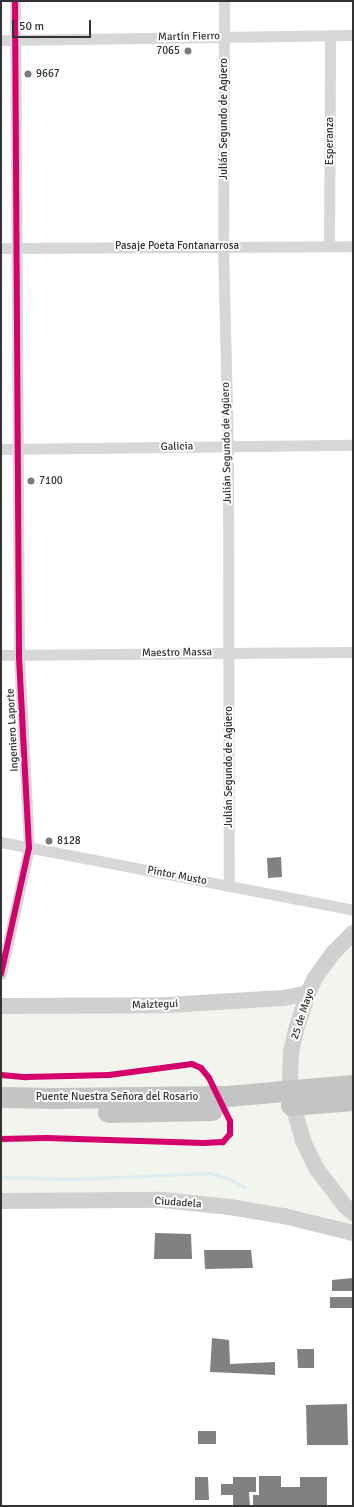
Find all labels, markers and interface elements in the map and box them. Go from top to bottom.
scale bar [14,12,93,38]
text: 50 m [19,19,44,34]
street label: Martín Fierro [158,30,220,44]
place label: 7065 [156,44,180,58]
marker: 7065 [183,46,193,56]
street label: Julián Segundo de Agüero [217,58,231,180]
place label: 9667 [36,67,60,81]
marker: 9667 [23,69,33,79]
street label: Esperanza [323,117,337,165]
street label: Pasaje Poeta Fontanarrosa [115,239,239,253]
street label: Julián Segundo de Agüero [219,382,235,504]
street label: Galicia [161,440,193,454]
place label: 7100 [39,474,63,488]
marker: 7100 [26,476,36,486]
street label: Maestro Massa [142,646,212,660]
street label: Ingeniero Laporte [4,688,22,772]
street label: Julián Segundo de Agüero [222,706,236,828]
place label: 8128 [57,834,81,848]
marker: 8128 [44,836,54,846]
street label: Pintor Musto [146,864,208,888]
street label: 25 de Mayo [289,987,317,1041]
street label: Maiztegui [132,998,178,1012]
street label: Puente Nuestra Señora del Rosario [36,1090,198,1104]
street label: Ciudadela [154,1195,202,1211]

